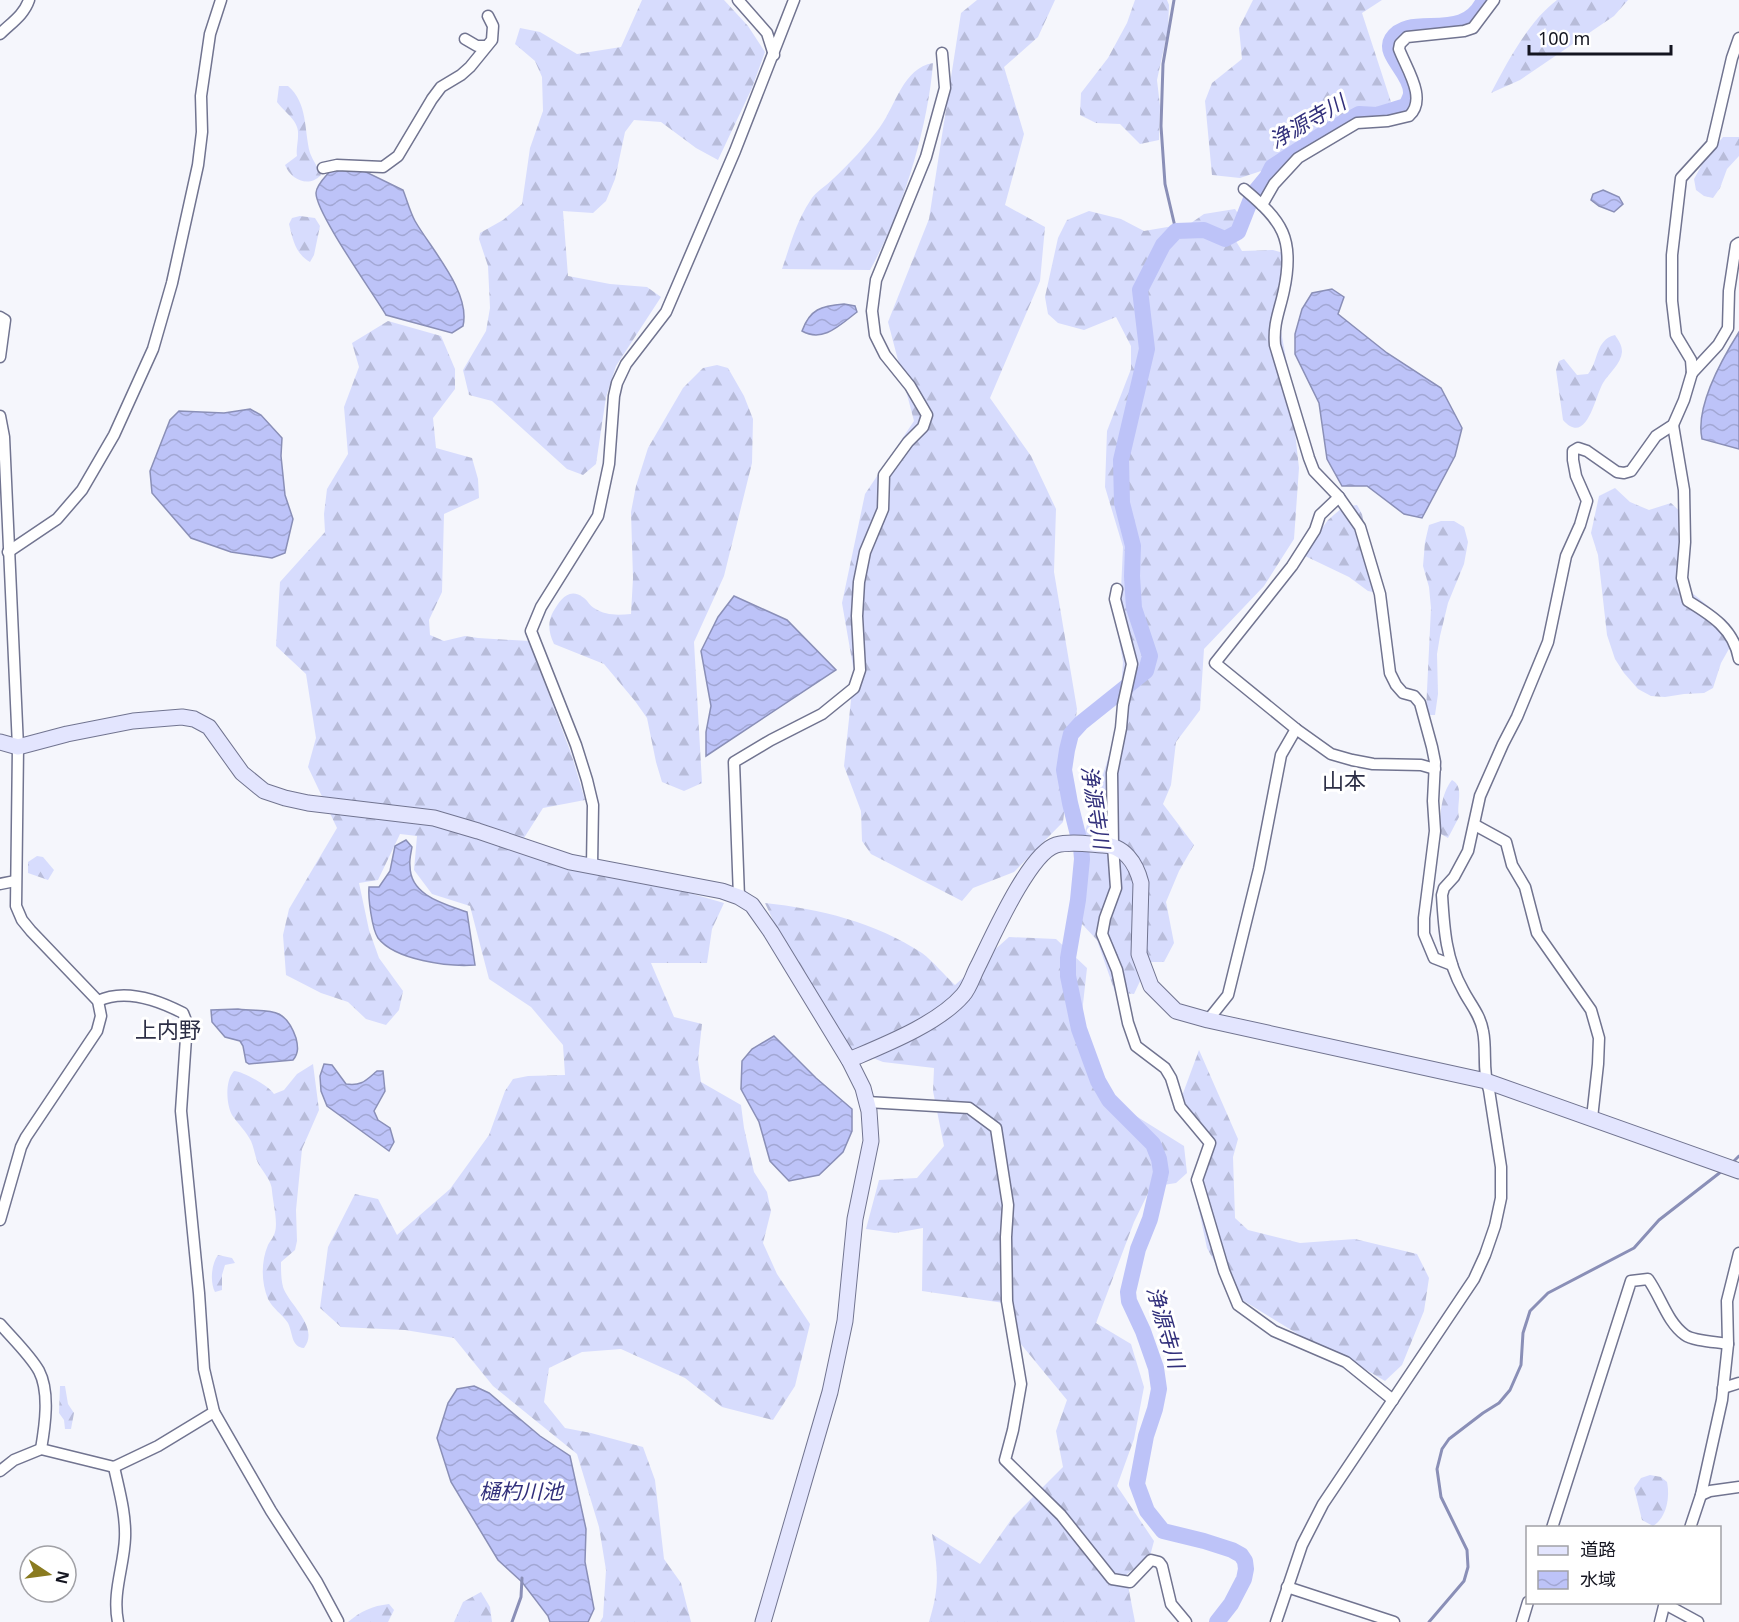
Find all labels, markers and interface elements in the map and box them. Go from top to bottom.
scale bar [1529,18,1672,56]
text: 100 m [1538,26,1590,50]
water label: 浄源寺川 [1264,87,1352,154]
water label: 浄源寺川 [1076,763,1117,853]
district label: 山本 [1322,765,1366,795]
district label: 上内野 [135,1014,201,1044]
water label: 浄源寺川 [1141,1283,1192,1373]
water label: 樋杓川池 [479,1477,565,1505]
legend [1526,1526,1721,1604]
text: 道路 [1580,1537,1616,1561]
north arrow [18,1544,78,1604]
text: 水域 [1580,1567,1616,1591]
text: N [50,1569,75,1586]

